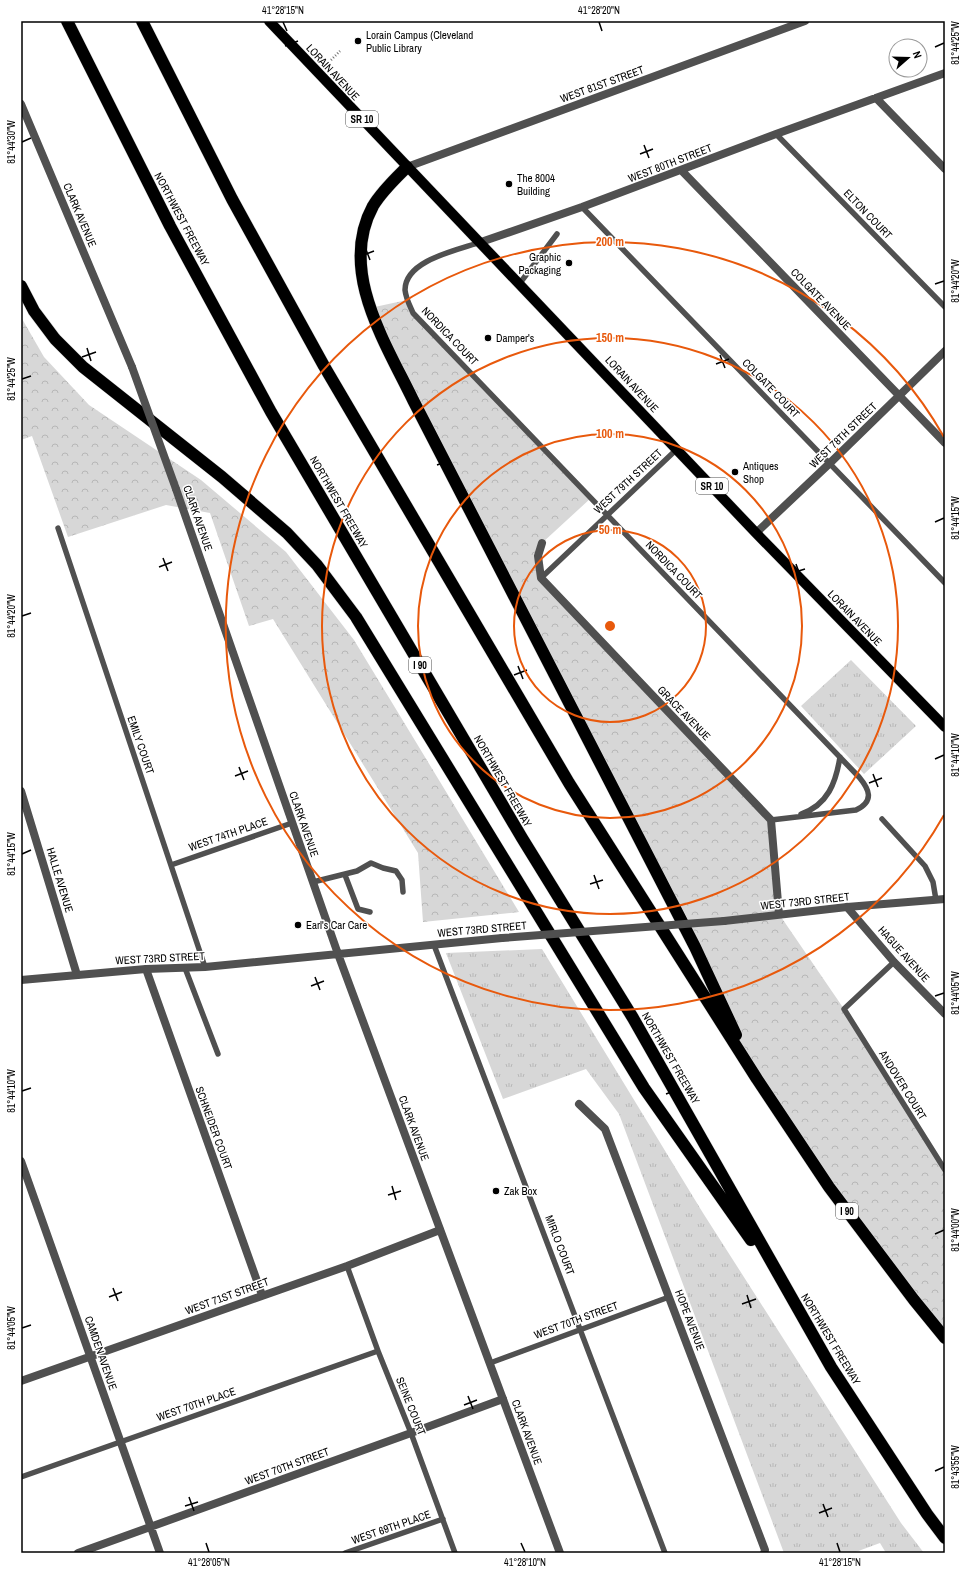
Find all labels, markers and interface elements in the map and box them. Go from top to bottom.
text: 41°28'15"N [262,4,304,17]
text: 41°28'20"N [578,4,620,17]
text: 81°44'25"W [949,21,962,65]
place label: Lorain Campus (Cleveland Public Library [366,28,473,55]
marker: Lorain Campus (Cleveland Public Library [353,36,363,46]
north arrow [888,38,928,78]
street label: LORAIN AVENUE [303,41,363,103]
text: N [910,49,925,60]
street label: WEST 81ST STREET [558,62,646,106]
road number: SR 10 [346,111,378,127]
text: 81°44'30"W [5,120,18,164]
street label: WEST 80TH STREET [626,140,714,185]
street label: NORTHWEST FREEWAY [151,170,213,268]
place label: The 8004 Building [517,171,555,198]
marker: The 8004 Building [504,179,514,189]
street label: CLARK AVENUE [60,181,100,249]
street label: ELTON COURT [841,186,895,242]
text: 200 m [596,234,624,250]
place label: Graphic Packaging [518,250,561,277]
marker: Graphic Packaging [564,258,574,268]
text: 81°44'20"W [949,259,962,303]
street label: COLGATE AVENUE [788,265,854,333]
street label: NORDICA COURT [419,304,482,368]
text: 150 m [596,330,624,346]
place label: Damper's [496,331,535,345]
marker: Damper's [483,333,493,343]
street label: LORAIN AVENUE [602,353,662,415]
street label: COLGATE COURT [739,355,803,421]
text: 81°44'25"W [5,357,18,401]
street label: WEST 78TH STREET [806,399,880,471]
text: 100 m [596,426,624,442]
street label: WEST 79TH STREET [591,445,666,516]
street label: NORTHWEST FREEWAY [307,453,371,551]
place label: Antiques Shop [742,459,779,486]
marker: Antiques Shop [730,467,740,477]
road number: SR 10 [696,478,728,494]
street label: CLARK AVENUE [180,483,216,553]
text: 81°44'15"W [949,496,962,540]
text: 50 m [599,522,621,538]
street label: NORDICA COURT [643,538,706,602]
street label: LORAIN AVENUE [825,587,885,649]
text: 81°44'20"W [5,594,18,638]
centre of rings [603,619,617,633]
road number: I 90 [409,657,431,673]
street label: GRACE AVENUE [654,683,714,743]
street label: EMILY COURT [125,714,158,776]
street label: NORTHWEST FREEWAY [471,732,535,830]
text: 81°44'10"W [949,733,962,777]
street label: CLARK AVENUE [286,789,322,859]
street label: WEST 74TH PLACE [187,814,269,854]
text: 81°44'15"W [5,832,18,876]
street label: HALLE AVENUE [44,846,76,914]
street label: WEST 73RD STREET [760,889,851,913]
place label: Earl's Car Care [306,918,367,932]
street label: WEST 73RD STREET [437,918,528,940]
marker: Earl's Car Care [293,920,303,930]
street label: HAGUE AVENUE [875,923,933,985]
street label: WEST 73RD STREET [115,949,206,967]
text: 81°44'05"W [949,971,962,1015]
street label: NORTHWEST FREEWAY [639,1009,703,1107]
street label: ANDOVER COURT [876,1047,930,1123]
text: 81°44'10"W [5,1069,18,1113]
street label: SCHNEIDER COURT [192,1084,236,1172]
street label: CLARK AVENUE [396,1093,432,1163]
place label: Zak Box [504,1184,538,1198]
marker: Zak Box [491,1186,501,1196]
road number: I 90 [836,1203,858,1219]
text: 81°44'00"W [949,1208,962,1252]
street label: MIRLO COURT [542,1213,578,1277]
street label: WEST 71ST STREET [183,1274,271,1318]
street label: HOPE AVENUE [672,1288,708,1352]
street label: NORTHWEST FREEWAY [798,1291,864,1387]
street label: WEST 70TH STREET [532,1298,620,1342]
text: 81°44'05"W [5,1306,18,1350]
street label: CAMDEN AVENUE [82,1314,120,1392]
street label: SEINE COURT [393,1375,429,1438]
street label: WEST 70TH PLACE [155,1384,237,1424]
street label: CLARK AVENUE [509,1397,545,1467]
street label: WEST 70TH STREET [243,1444,331,1488]
text: 81°43'55"W [949,1445,962,1489]
street label: WEST 69TH PLACE [350,1507,432,1547]
text: 41°28'05"N [188,1556,230,1569]
text: 41°28'10"N [504,1556,546,1569]
text: 41°28'15"N [819,1556,861,1569]

